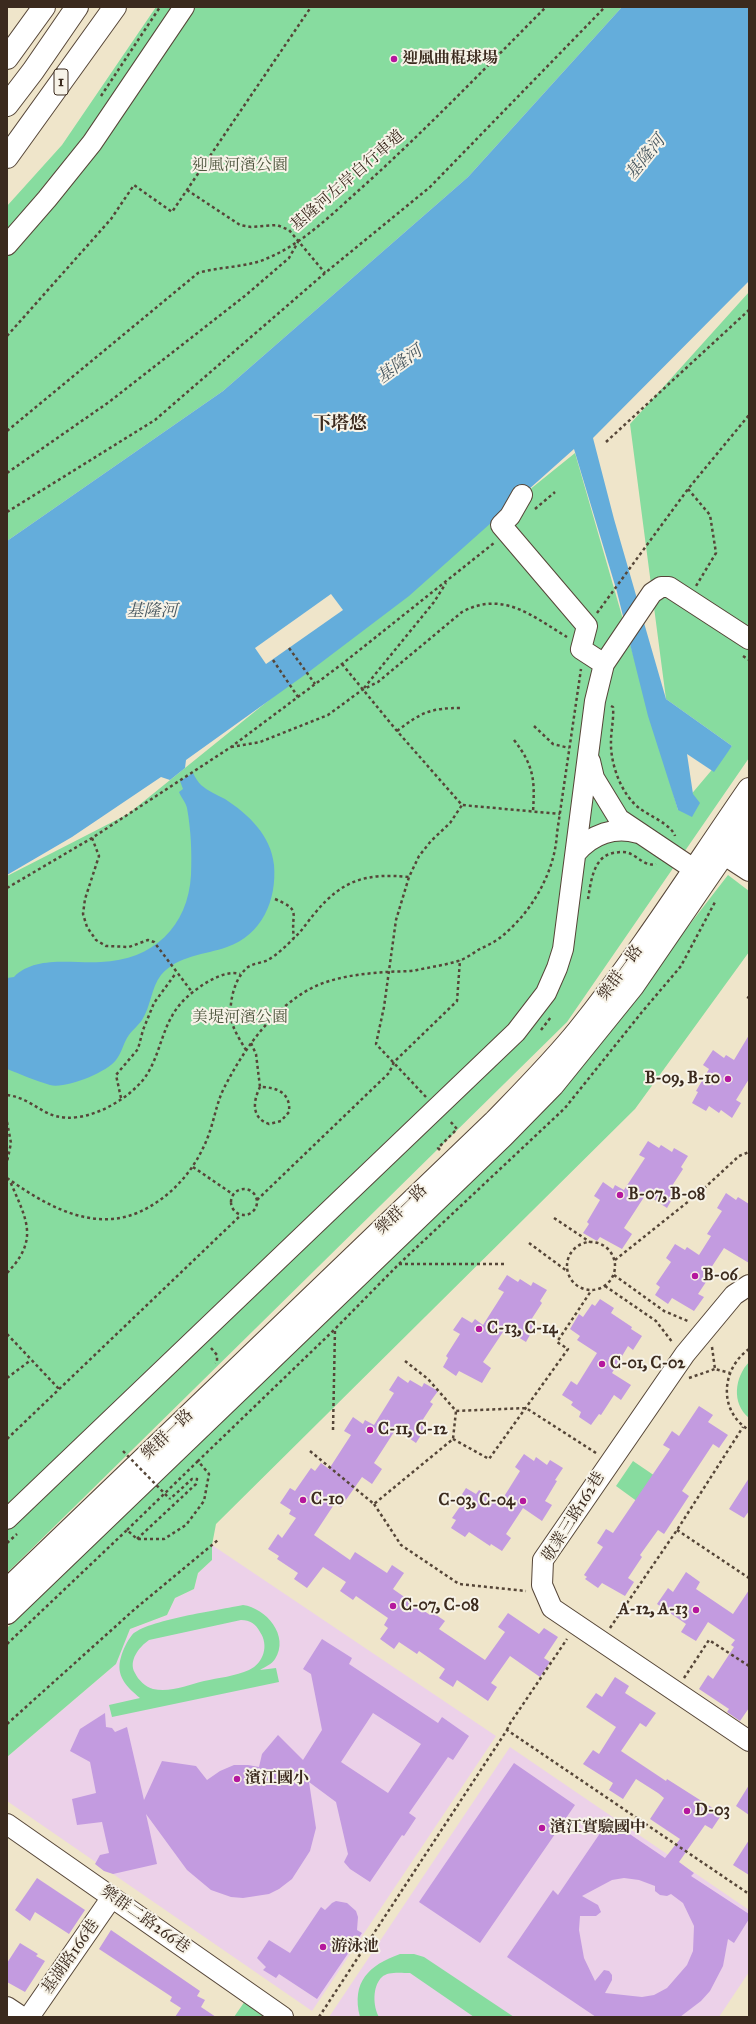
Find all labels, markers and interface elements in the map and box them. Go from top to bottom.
place label: 迎風曲棍球場 [402,49,498,69]
marker: 迎風曲棍球場 [389,54,399,64]
road number: 1 [54,69,68,95]
street label: 基隆河左岸自行車道 [287,127,409,235]
water label: 基隆河 [622,132,670,184]
park label: 迎風河濱公園 [192,156,288,176]
water label: 基隆河 [373,342,427,388]
district label: 下塔悠 [313,414,367,436]
water label: 基隆河 [127,602,177,622]
street label: 樂群一路 [594,941,648,1005]
park label: 美堤河濱公園 [192,1008,288,1028]
place label: B-09, B-10 [645,1069,720,1089]
marker: B-09, B-10 [723,1074,733,1084]
street label: 樂群一路 [372,1181,432,1239]
place label: B-07, B-08 [628,1185,705,1205]
marker: B-07, B-08 [615,1190,625,1200]
place label: B-06 [703,1266,738,1286]
marker: B-06 [690,1271,700,1281]
place label: C-13, C-14 [487,1319,557,1339]
marker: C-13, C-14 [474,1324,484,1334]
place label: C-01, C-02 [610,1354,685,1374]
marker: C-01, C-02 [597,1359,607,1369]
street label: 樂群一路 [138,1406,198,1464]
place label: C-11, C-12 [378,1420,447,1440]
marker: C-11, C-12 [365,1425,375,1435]
street label: 敬業三路162巷 [539,1469,609,1565]
place label: C-10 [311,1490,344,1510]
place label: C-03, C-04 [439,1491,515,1511]
marker: C-10 [298,1495,308,1505]
marker: C-03, C-04 [518,1496,528,1506]
place label: C-07, C-08 [401,1596,479,1616]
place label: A-12, A-13 [618,1600,688,1620]
marker: C-07, C-08 [388,1601,398,1611]
marker: A-12, A-13 [691,1605,701,1615]
place label: 濱江國小 [245,1769,309,1789]
marker: 濱江國小 [232,1774,242,1784]
place label: D-03 [695,1801,730,1821]
marker: D-03 [682,1806,692,1816]
place label: 濱江實驗國中 [550,1818,646,1838]
marker: 濱江實驗國中 [537,1823,547,1833]
street label: 樂群二路266巷 [97,1882,193,1958]
street label: 基湖路166巷 [38,1916,104,1998]
place label: 游泳池 [331,1937,379,1957]
marker: 游泳池 [318,1942,328,1952]

